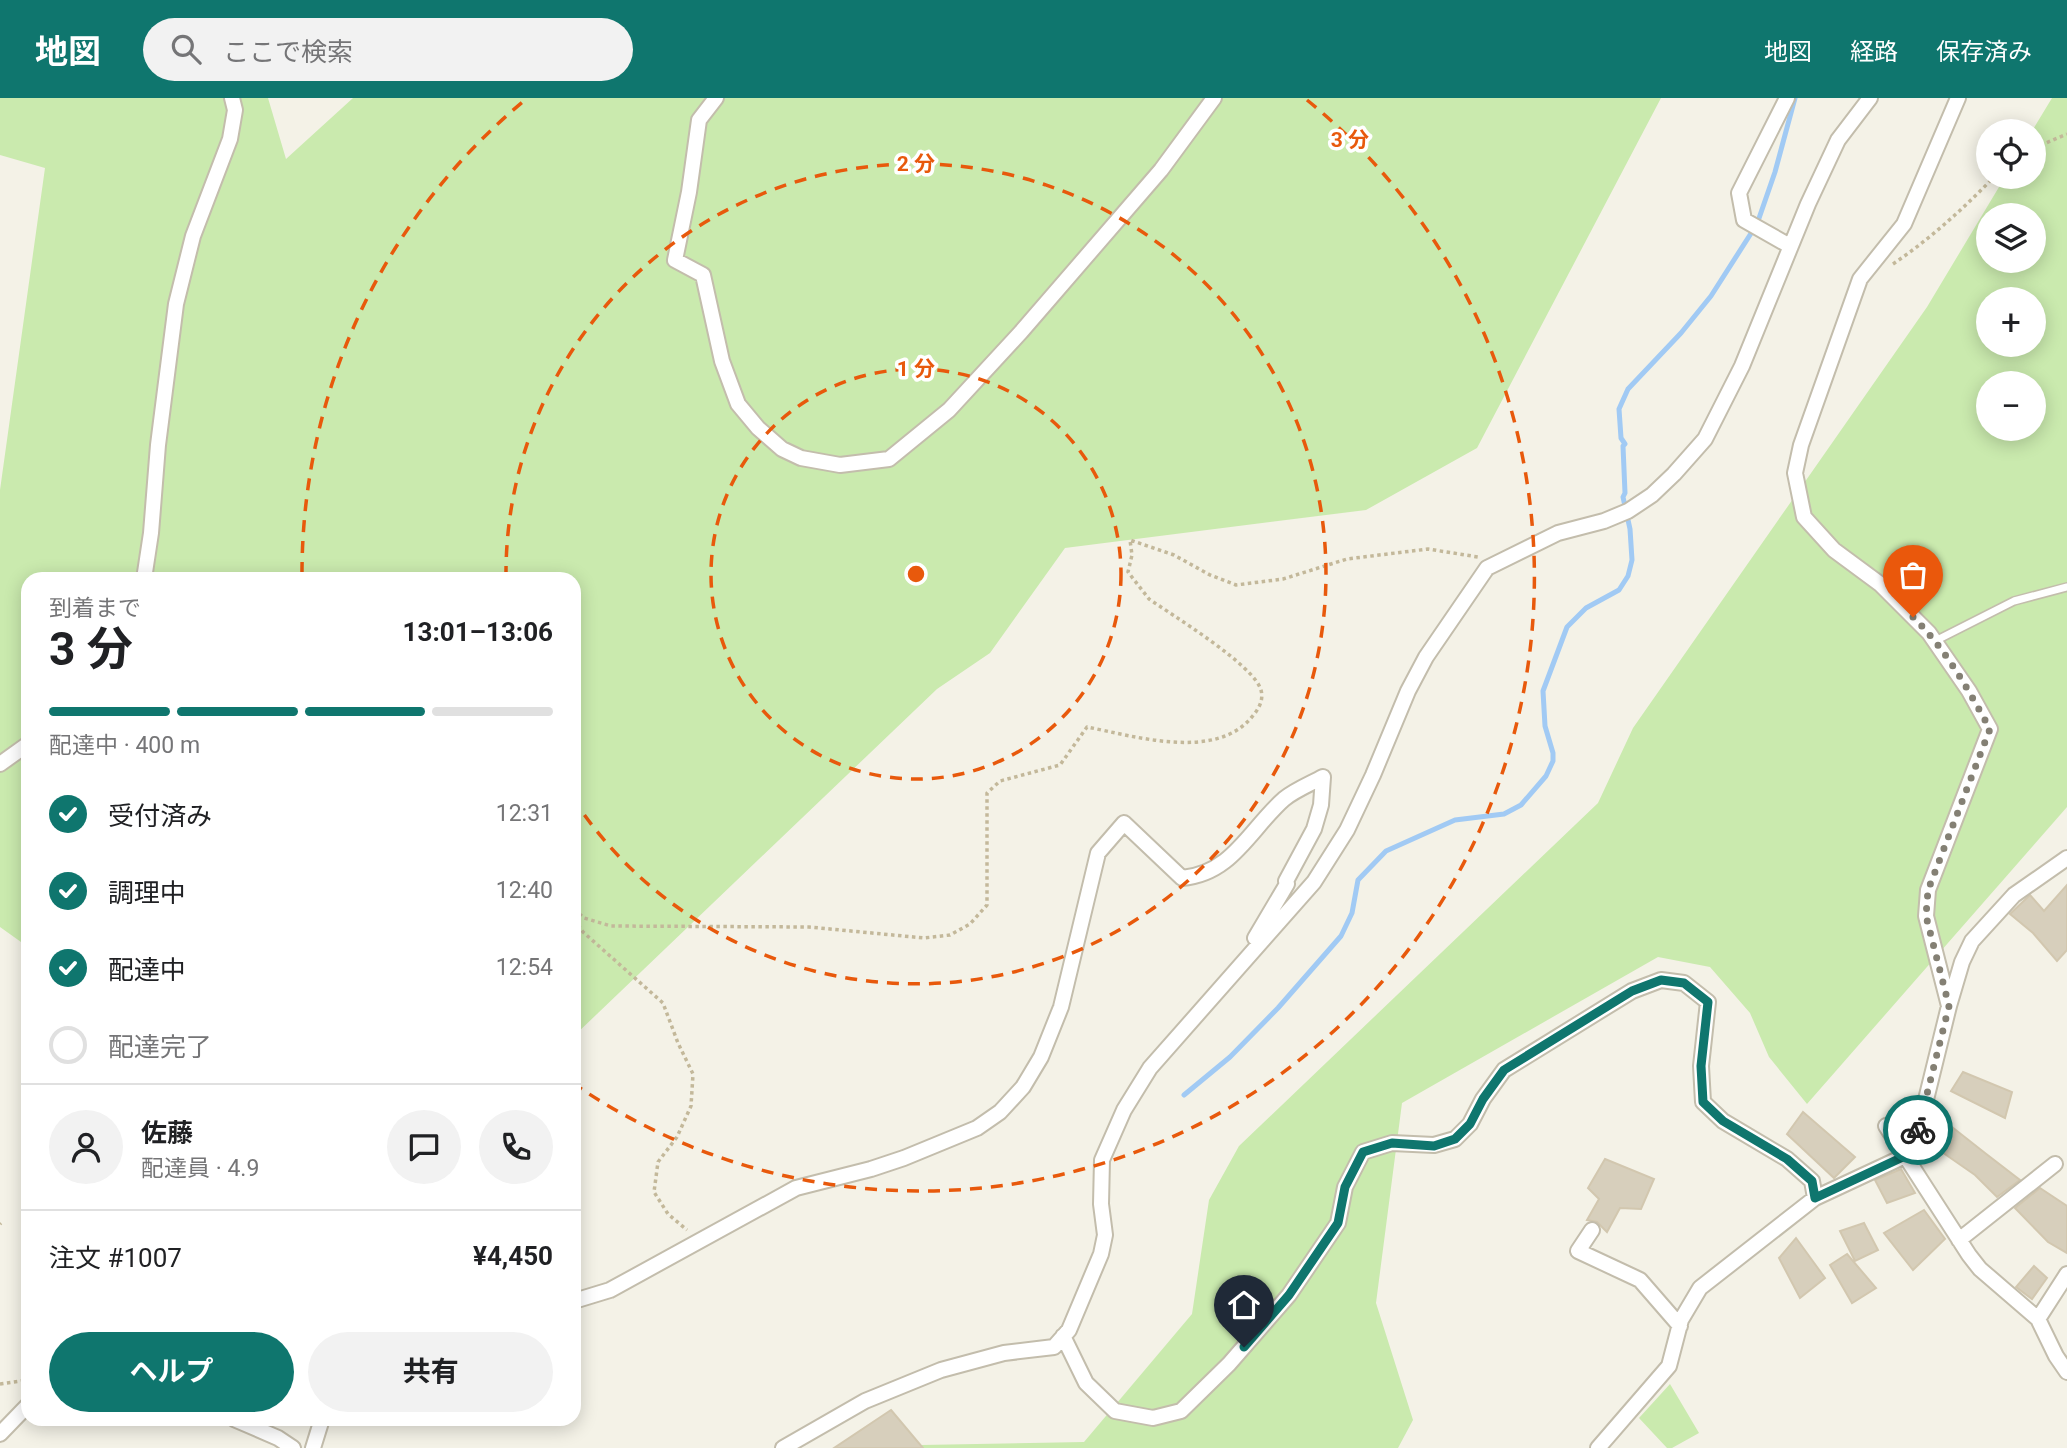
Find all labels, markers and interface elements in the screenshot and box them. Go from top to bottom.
search box [143,18,633,81]
icon: search [167,30,205,68]
text: 地図 [35,32,101,71]
text: ここで検索 [223,37,353,67]
text: 地図 [1764,38,1812,66]
text: 経路 [1850,38,1898,66]
text: 保存済み [1936,38,2032,66]
map controls [1976,119,2046,441]
button: locate [1976,119,2046,189]
text: 3 分 [1331,128,1369,152]
text: 2 分 [897,152,935,176]
button: layers [1976,203,2046,273]
button: + [1976,287,2046,357]
text: 1 分 [897,357,935,381]
button: − [1976,371,2046,441]
pin [1883,545,1943,617]
icon: bag [1894,556,1932,594]
centre of rings [904,562,928,586]
text: 到着まで [49,595,141,622]
text: 13:01–13:06 [403,617,553,647]
text: 3 分 [49,622,133,676]
text: 配達中 · 400 m [49,732,200,759]
icon: check [49,795,87,833]
text: 12:31 [496,800,553,827]
text: 受付済み [108,801,212,831]
icon: check [49,872,87,910]
text: 12:40 [496,877,553,904]
text: 調理中 [108,878,186,908]
icon: check [49,949,87,987]
text: 12:54 [496,954,553,981]
text: 配達中 [108,955,186,985]
text: 配達完了 [108,1032,212,1062]
courier [1883,1095,1953,1165]
button: person [49,1110,123,1184]
button: chat [387,1110,461,1184]
button: phone [479,1110,553,1184]
icon: bike [1899,1111,1937,1149]
text: 佐藤 [141,1118,193,1148]
text: 配達員 · 4.9 [141,1155,259,1182]
text: ¥4,450 [473,1241,553,1271]
text: 注文 #1007 [49,1243,182,1273]
pin [1214,1275,1274,1347]
icon: home [1225,1286,1263,1324]
button: ヘルプ [49,1332,294,1412]
button: 共有 [308,1332,553,1412]

